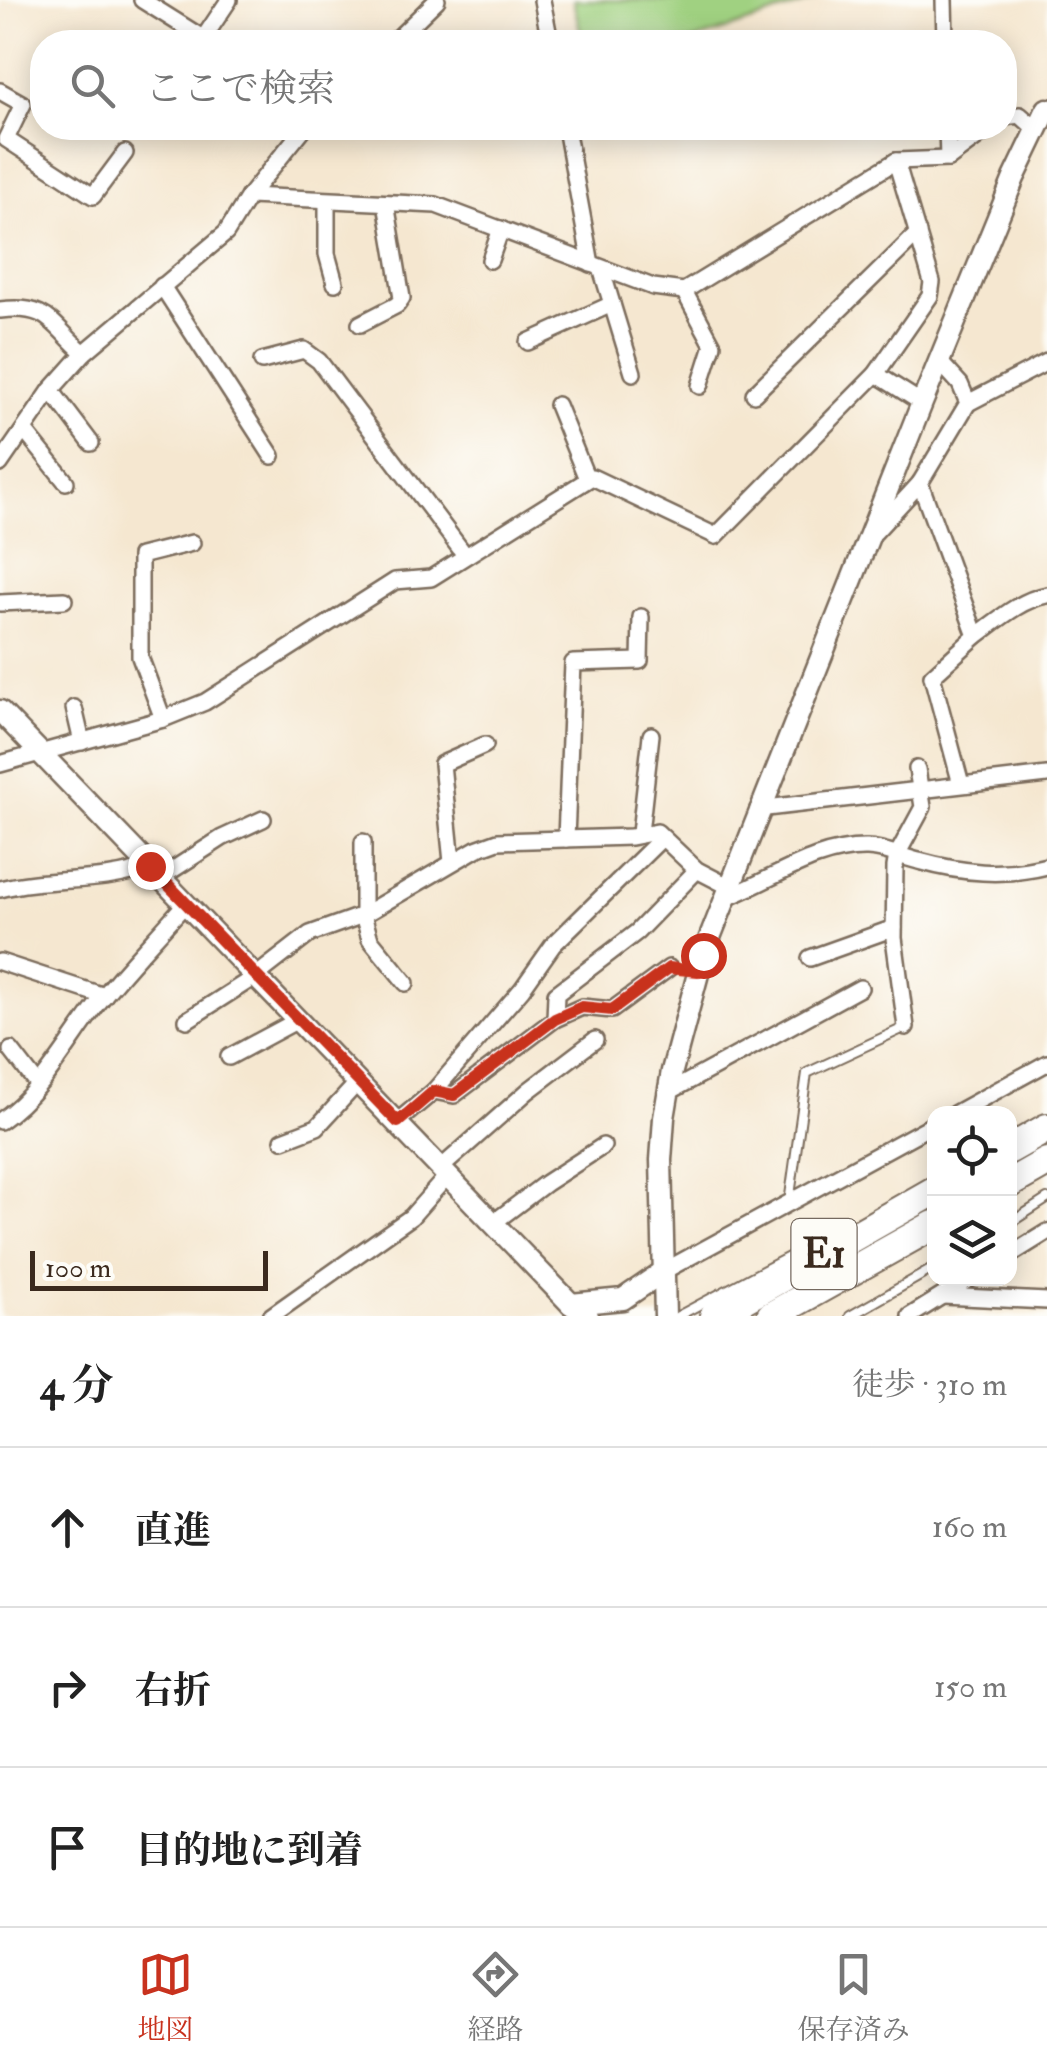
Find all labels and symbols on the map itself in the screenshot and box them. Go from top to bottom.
route end [128,844,174,890]
route start [681,933,727,979]
road number: E1 [792,1219,856,1289]
scale bar [30,1246,268,1290]

